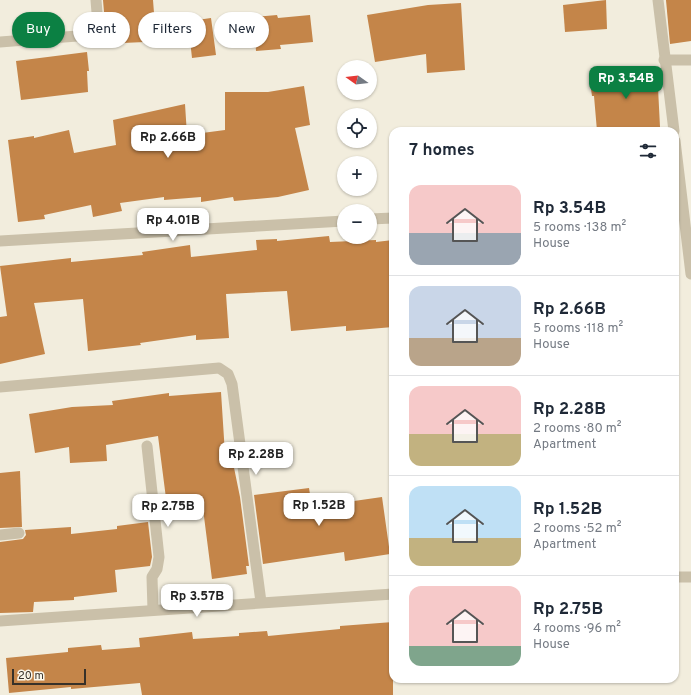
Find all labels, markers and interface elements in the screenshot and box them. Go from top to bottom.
chip: Buy [12,12,65,48]
chip: Rent [73,12,130,48]
chip: Filters [138,12,206,48]
chip: New [214,12,269,48]
north arrow [337,60,377,100]
map controls [337,60,377,244]
pin: Rp 3.54B [585,66,667,100]
text: Rp 3.54B [598,71,654,87]
button: locate [337,108,377,148]
pin: Rp 2.66B [127,125,209,159]
text: Rp 2.66B [140,130,196,146]
text: 7 homes [409,140,475,162]
icon: filters [637,140,659,162]
button: + [337,156,377,196]
text: Rp 3.54B [533,198,606,220]
icon: home [441,201,489,249]
button: − [337,204,377,244]
pin: Rp 4.01B [132,208,214,242]
text: Rp 4.01B [146,213,200,229]
text: 5 rooms · 138 m² [533,220,626,236]
text: House [533,236,570,252]
text: Rp 2.66B [533,299,606,321]
icon: home [441,302,489,350]
text: 5 rooms · 118 m² [533,321,623,337]
text: House [533,337,570,353]
text: Rp 2.28B [533,399,606,421]
icon: home [441,402,489,450]
text: 2 rooms · 80 m² [533,421,622,437]
text: Apartment [533,437,596,453]
pin: Rp 2.28B [215,442,297,476]
text: Rp 2.28B [228,447,284,463]
pin: Rp 1.52B [278,493,360,527]
pin: Rp 2.75B [127,494,209,528]
text: Rp 1.52B [292,498,346,514]
text: Rp 2.75B [141,499,195,515]
text: Rp 1.52B [533,499,602,521]
icon: home [441,502,489,550]
text: 2 rooms · 52 m² [533,521,621,537]
text: Apartment [533,537,596,553]
pin: Rp 3.57B [156,584,238,618]
text: Rp 3.57B [170,589,224,605]
text: Rp 2.75B [533,599,603,621]
icon: home [441,602,489,650]
text: 4 rooms · 96 m² [533,621,621,637]
text: House [533,637,570,653]
scale bar [12,667,86,686]
text: 20 m [18,669,44,683]

